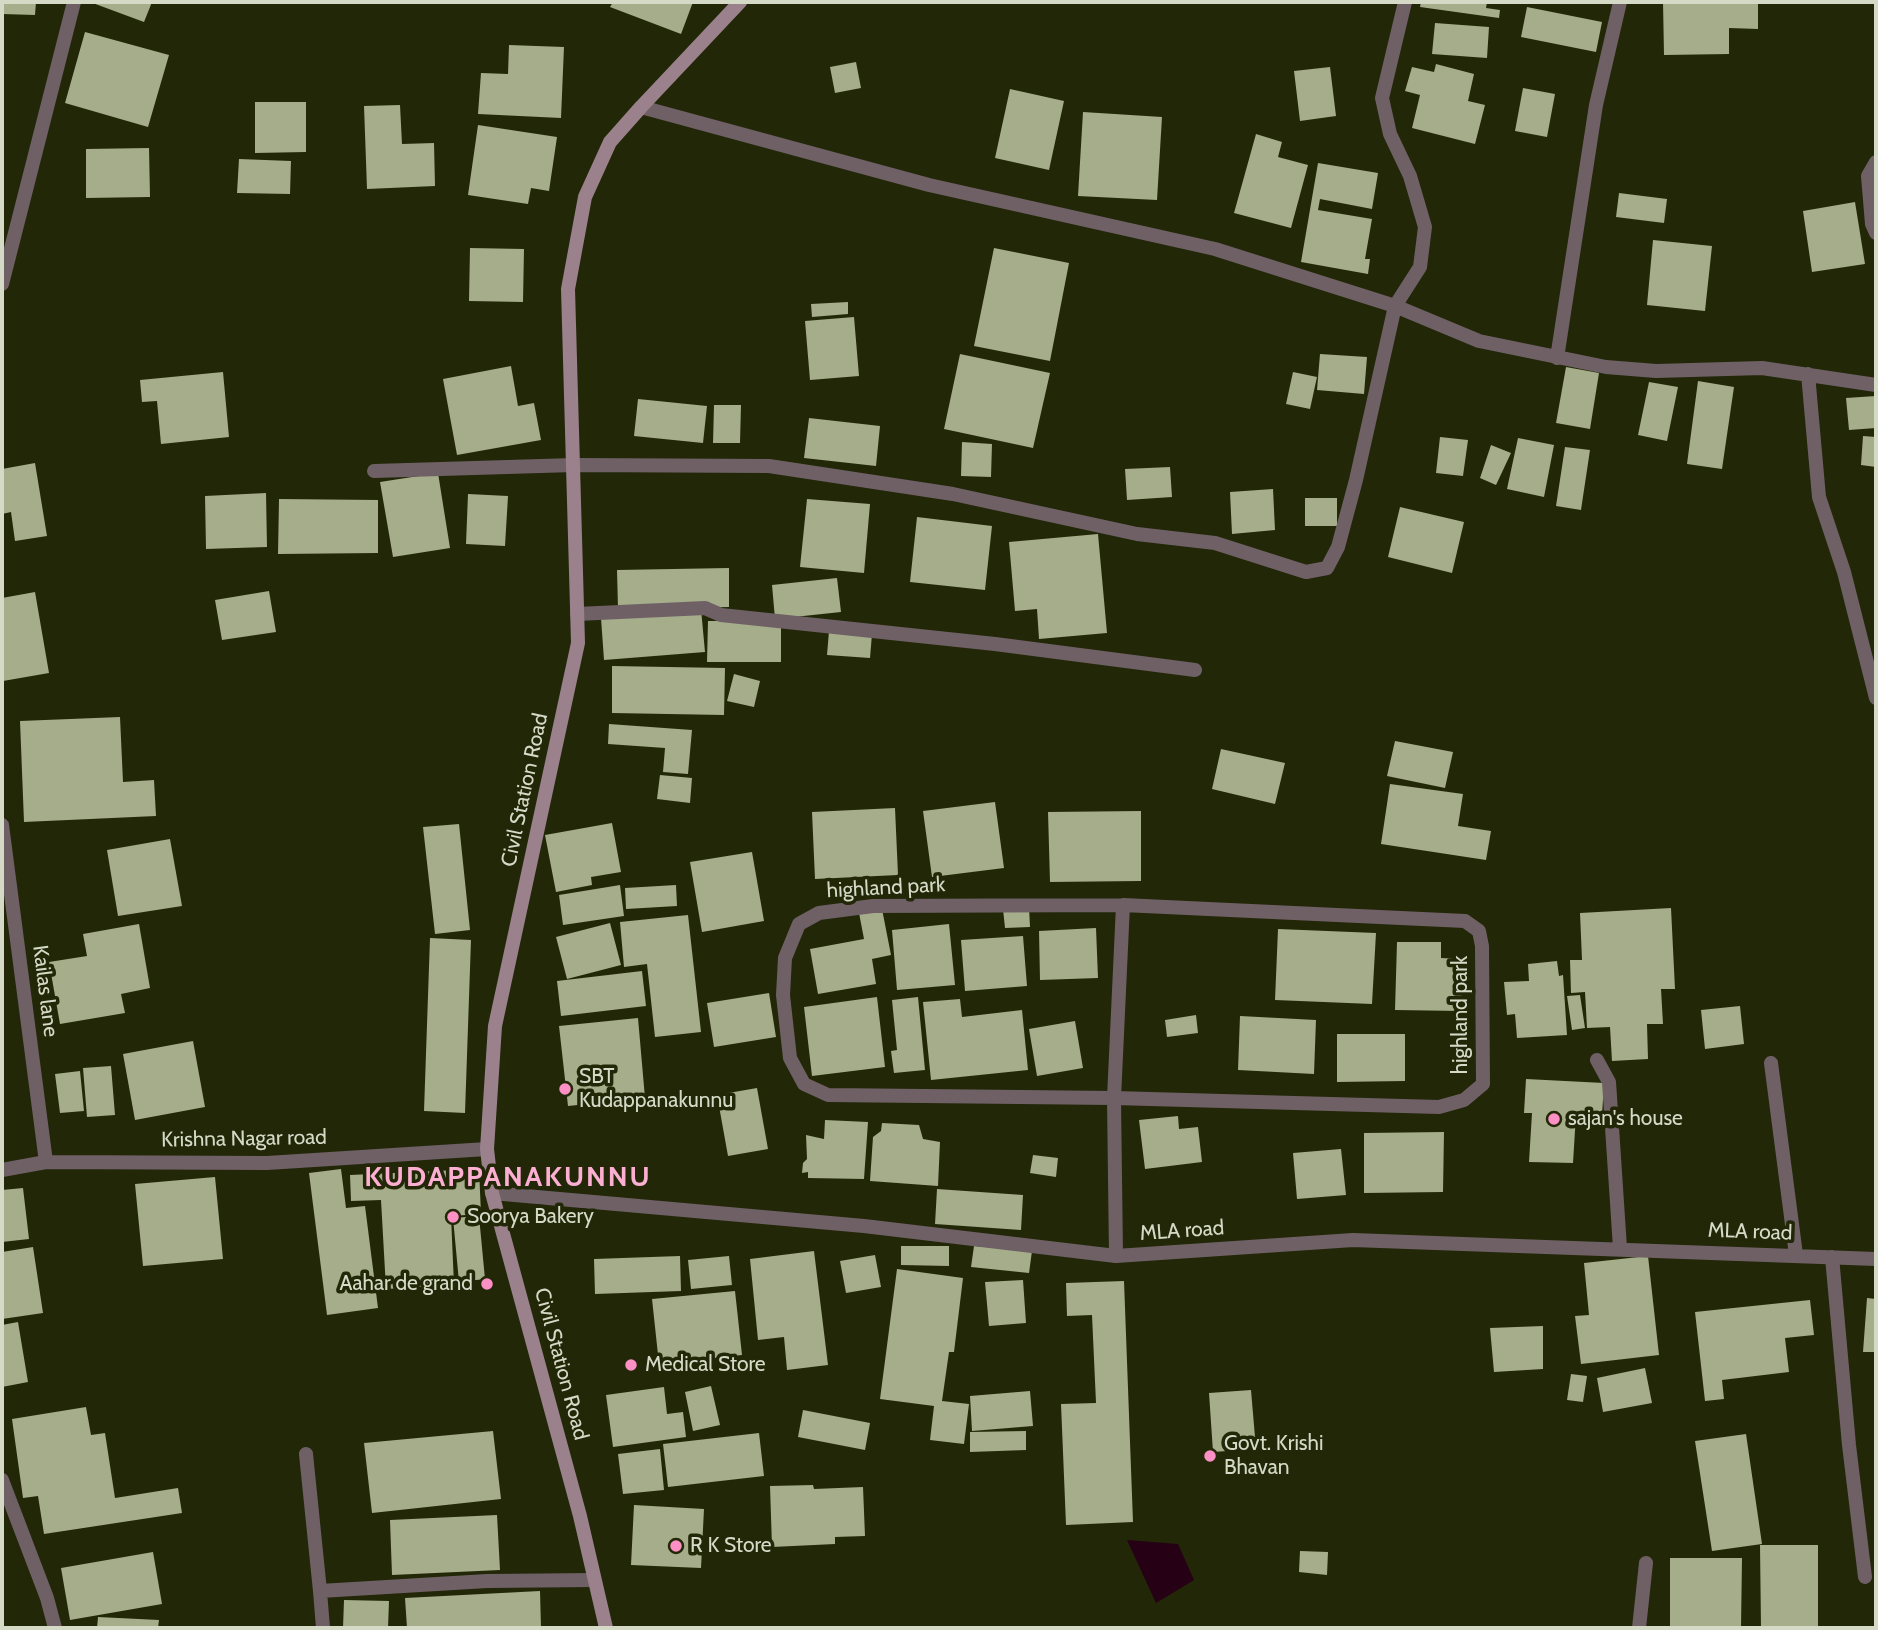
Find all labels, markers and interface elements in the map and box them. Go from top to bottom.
street label: Civil Station Road [496,711,554,869]
street label: highland park [826,872,946,904]
street label: Kailas lane [27,944,63,1038]
street label: highland park [1448,956,1474,1074]
place label: SBT Kudappanakunnu [579,1064,733,1114]
marker: SBT Kudappanakunnu [557,1081,573,1097]
place label: sajan's house [1568,1106,1683,1132]
marker: sajan's house [1546,1111,1562,1127]
street label: Krishna Nagar road [161,1125,327,1153]
district label: KUDAPPANAKUNNU [366,1161,650,1195]
place label: Soorya Bakery [467,1204,594,1230]
marker: Soorya Bakery [445,1209,461,1225]
street label: MLA road [1139,1215,1225,1247]
street label: MLA road [1707,1218,1793,1246]
place label: Aahar de grand [340,1271,473,1297]
marker: Aahar de grand [479,1276,495,1292]
street label: Civil Station Road [529,1285,593,1443]
place label: Medical Store [645,1352,766,1378]
marker: Medical Store [623,1357,639,1373]
place label: Govt. Krishi Bhavan [1224,1431,1323,1481]
marker: Govt. Krishi Bhavan [1202,1448,1218,1464]
place label: R K Store [690,1533,772,1559]
marker: R K Store [668,1538,684,1554]

